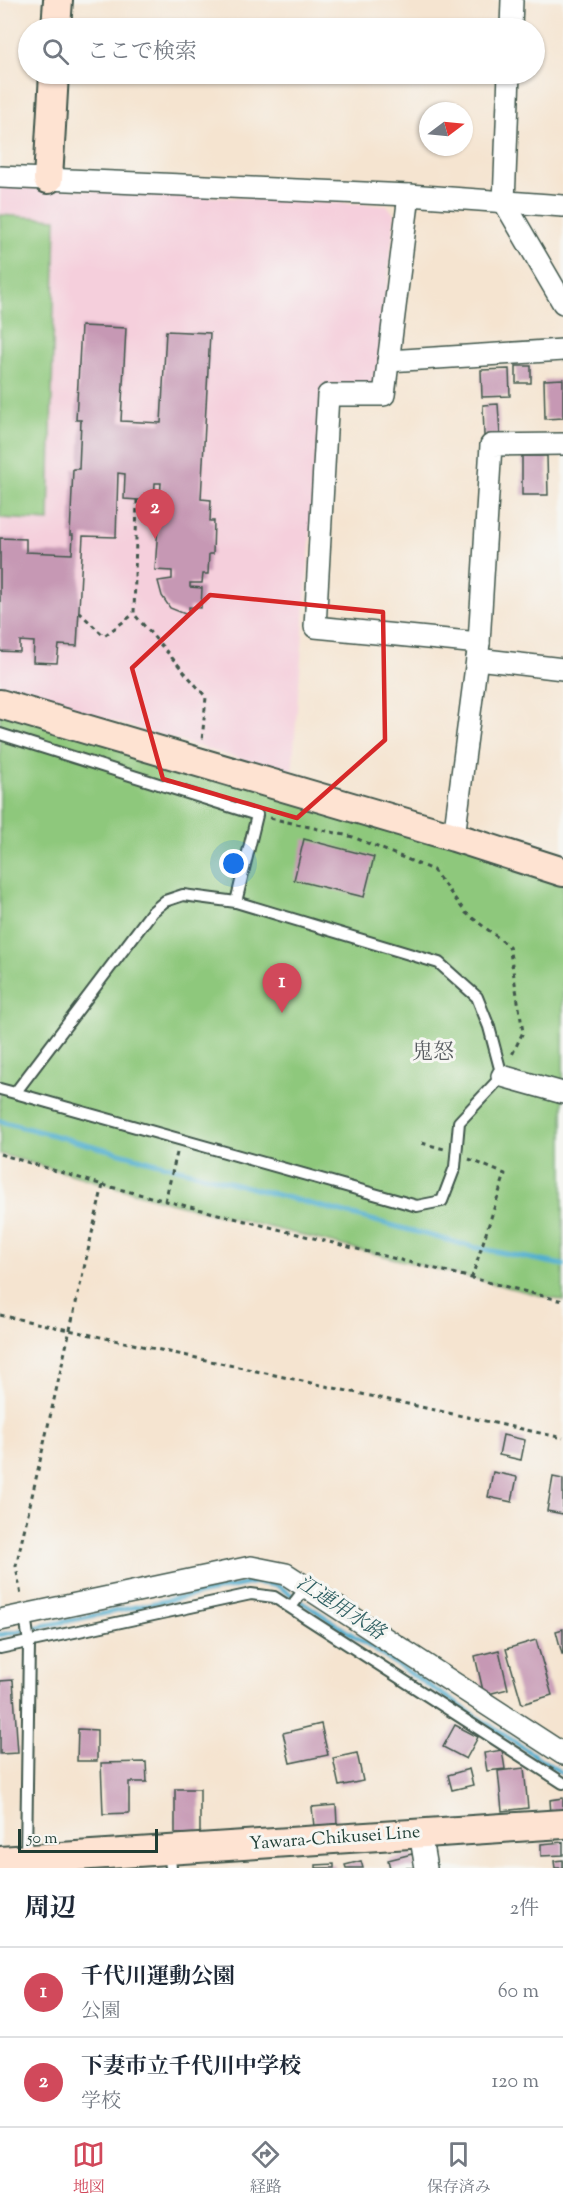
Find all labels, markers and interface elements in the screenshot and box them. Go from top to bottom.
search box [18,18,545,84]
icon: search [39,35,72,68]
text: ここで検索 [87,37,197,69]
north arrow [419,102,473,156]
pin: 2 [136,490,174,539]
your location [219,849,248,878]
pin: 1 [262,964,302,1013]
district label: 鬼怒 [412,1038,454,1068]
water label: 江連用水路 [290,1570,392,1649]
street label: Yawara-Chikusei Line [249,1820,421,1858]
scale bar [18,1826,158,1854]
text: 50 m [27,1828,58,1851]
text: 周辺 [24,1891,76,1928]
text: 2件 [510,1895,539,1924]
text: 千代川運動公園 [81,1962,235,1994]
text: 1 [40,1978,47,2007]
text: 60 m [498,1978,539,2007]
text: 公園 [81,1998,121,2027]
text: 下妻市立千代川中学校 [81,2052,301,2084]
text: 2 [39,2068,48,2097]
text: 120 m [491,2068,539,2097]
text: 学校 [81,2088,121,2117]
tab: 地図 [72,2138,105,2200]
tab: 経路 [249,2138,282,2200]
tab: 保存済み [427,2138,491,2200]

